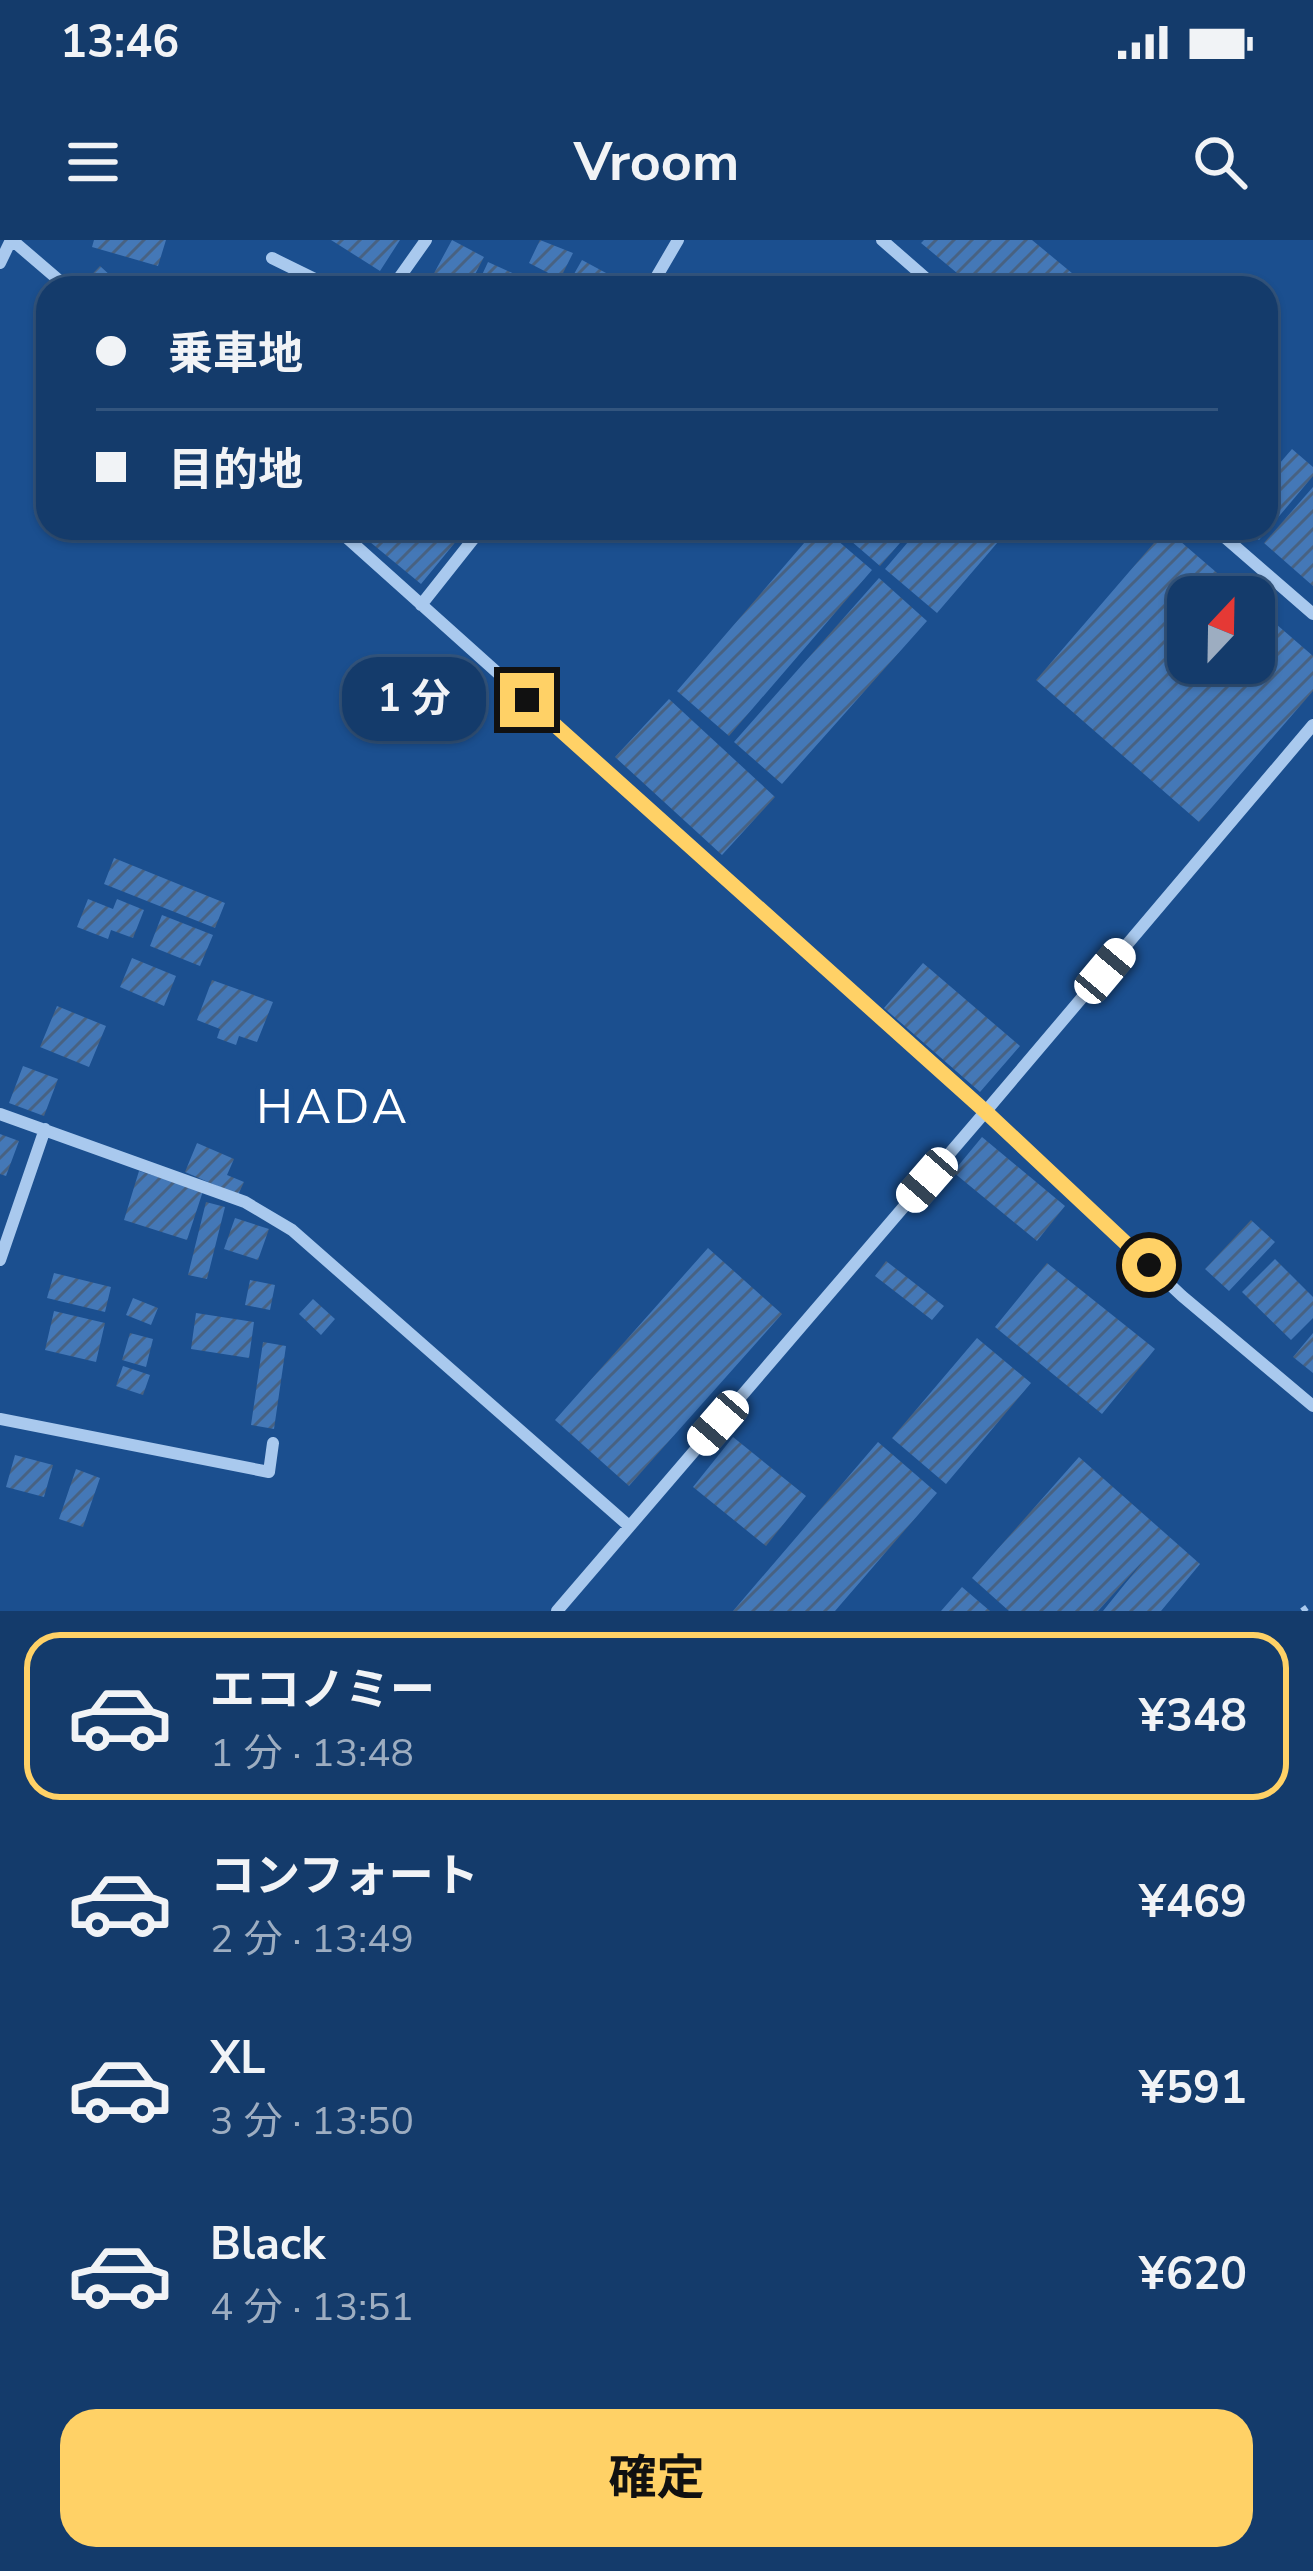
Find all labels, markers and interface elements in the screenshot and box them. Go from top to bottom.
text: 13:46 [60,12,179,73]
text: Vroom [574,125,739,199]
icon: menu [60,129,126,195]
icon: search [1187,129,1253,195]
text: 乗車地 [168,324,303,385]
text: 目的地 [168,440,303,501]
north arrow [1167,576,1275,684]
map controls [1167,576,1275,684]
callout: 1 分 [341,658,485,742]
text: 1 分 [378,672,450,725]
route end [500,673,554,727]
car [1068,932,1142,1010]
district label: HADA [256,1074,410,1140]
car [890,1141,964,1219]
route start [1122,1238,1176,1292]
car [681,1384,755,1462]
text: エコノミー [210,1660,435,1721]
icon: car [66,1662,174,1770]
text: ¥348 [1139,1686,1247,1747]
text: 1 分 · 13:48 [210,1727,414,1780]
text: コンフォート [210,1846,479,1907]
icon: car [66,1848,174,1956]
text: ¥469 [1139,1872,1247,1933]
text: 2 分 · 13:49 [210,1913,414,1966]
text: XL [210,2028,266,2089]
icon: car [66,2034,174,2142]
text: ¥591 [1139,2058,1247,2119]
text: 3 分 · 13:50 [210,2095,414,2148]
text: Black [210,2214,325,2275]
icon: car [66,2220,174,2328]
text: ¥620 [1139,2244,1247,2305]
text: 4 分 · 13:51 [210,2281,414,2334]
button: 確定 [60,2409,1253,2547]

